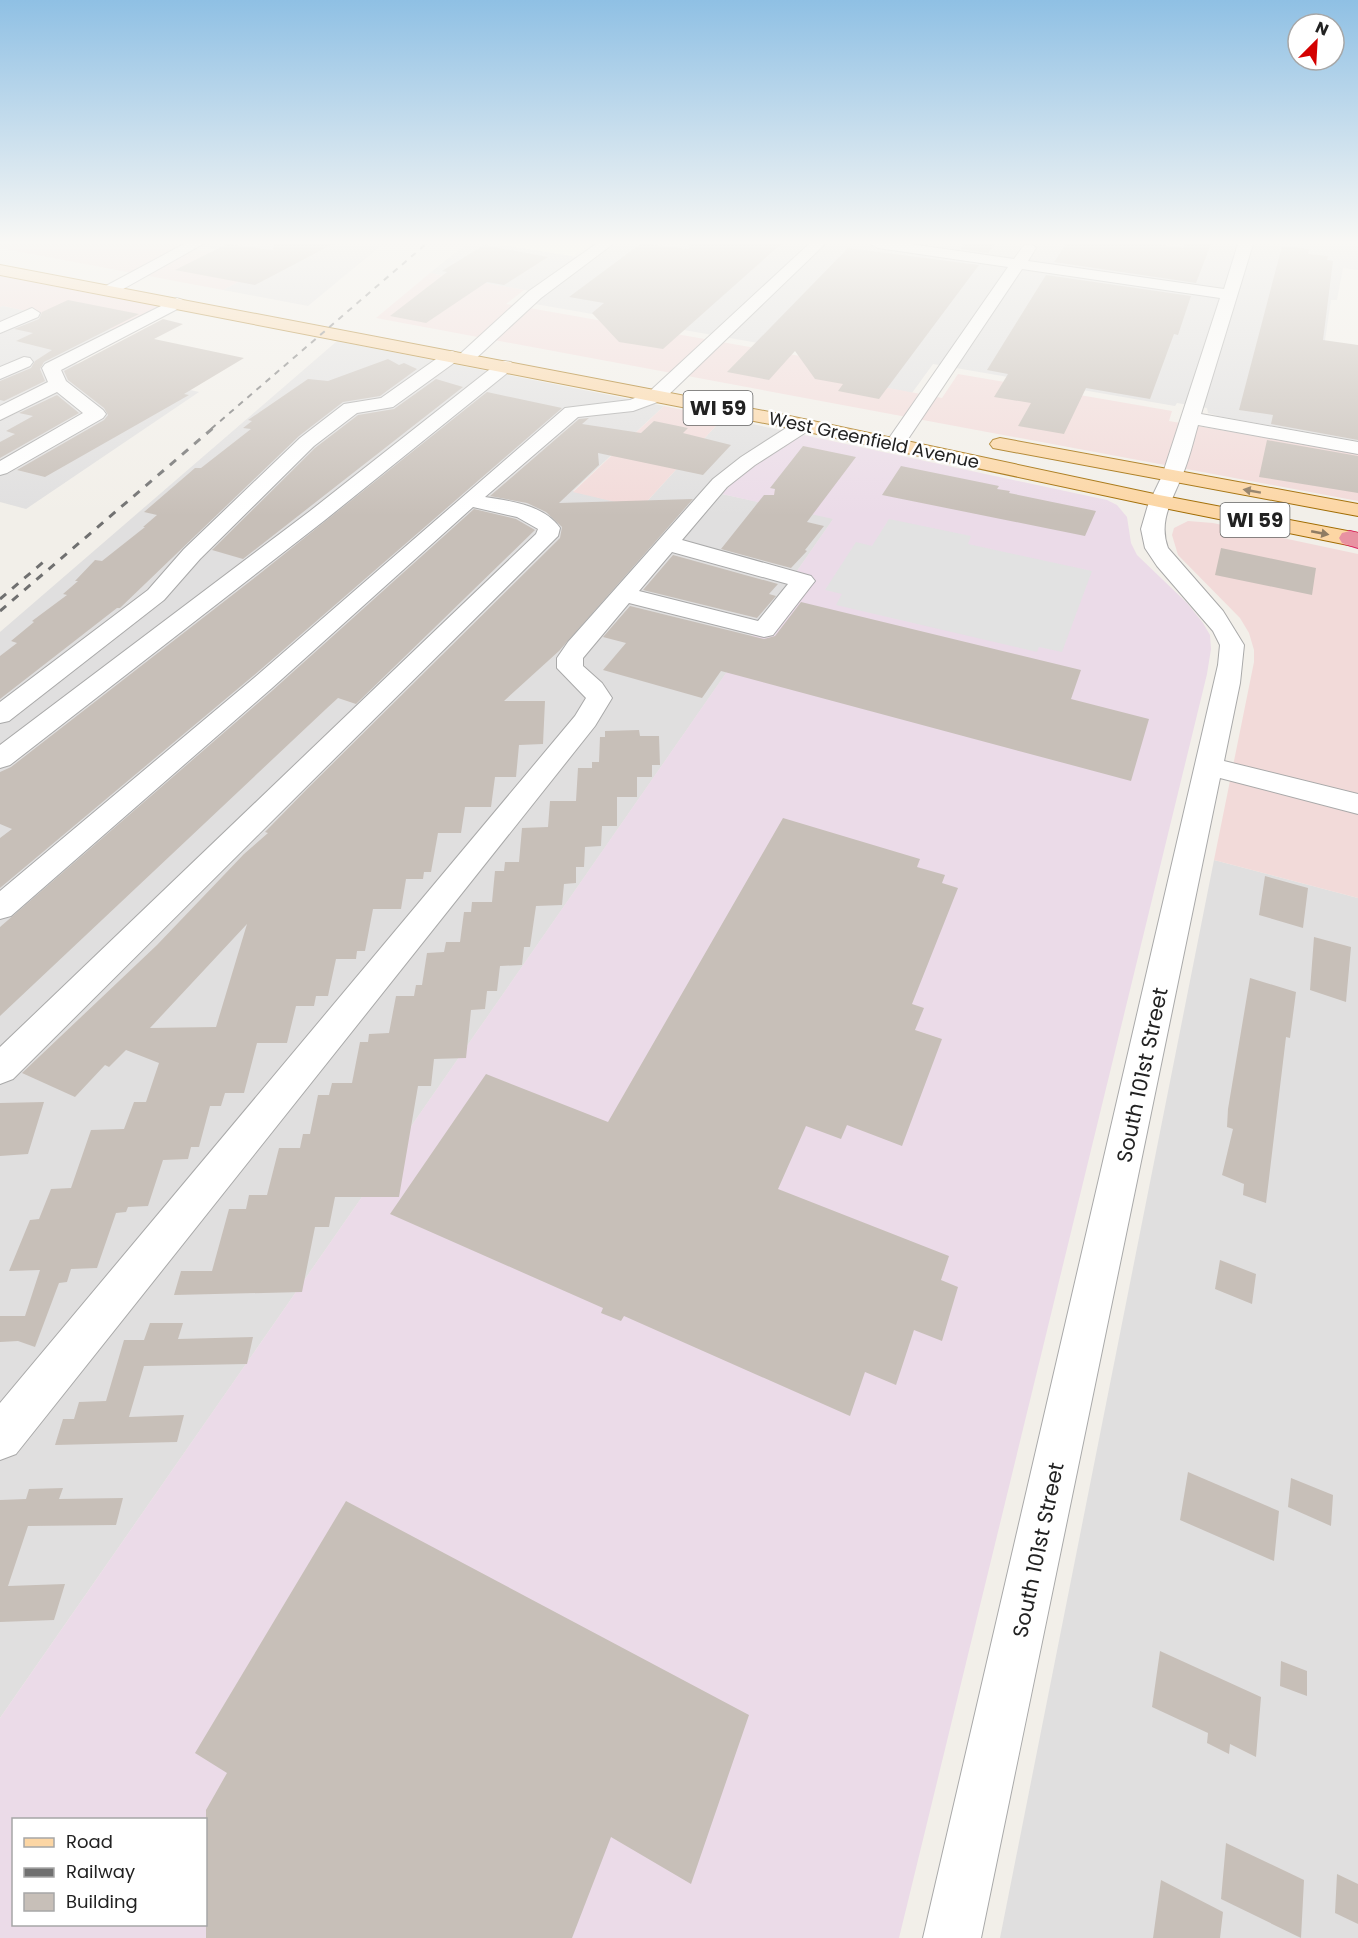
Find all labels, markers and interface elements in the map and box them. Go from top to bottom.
north arrow [1286,12,1346,72]
text: N [1312,16,1332,42]
road number: WI 59 [684,391,752,425]
street label: West Greenfield Avenue [766,405,982,475]
one-way arrow [1242,486,1261,495]
road number: WI 59 [1220,503,1290,537]
one-way arrow [1311,529,1330,538]
street label: South 101st Street [1109,985,1175,1165]
street label: South 101st Street [1005,1460,1071,1640]
legend [12,1818,207,1926]
text: Road [66,1829,113,1854]
text: Railway [66,1859,135,1884]
text: Building [66,1889,138,1914]

